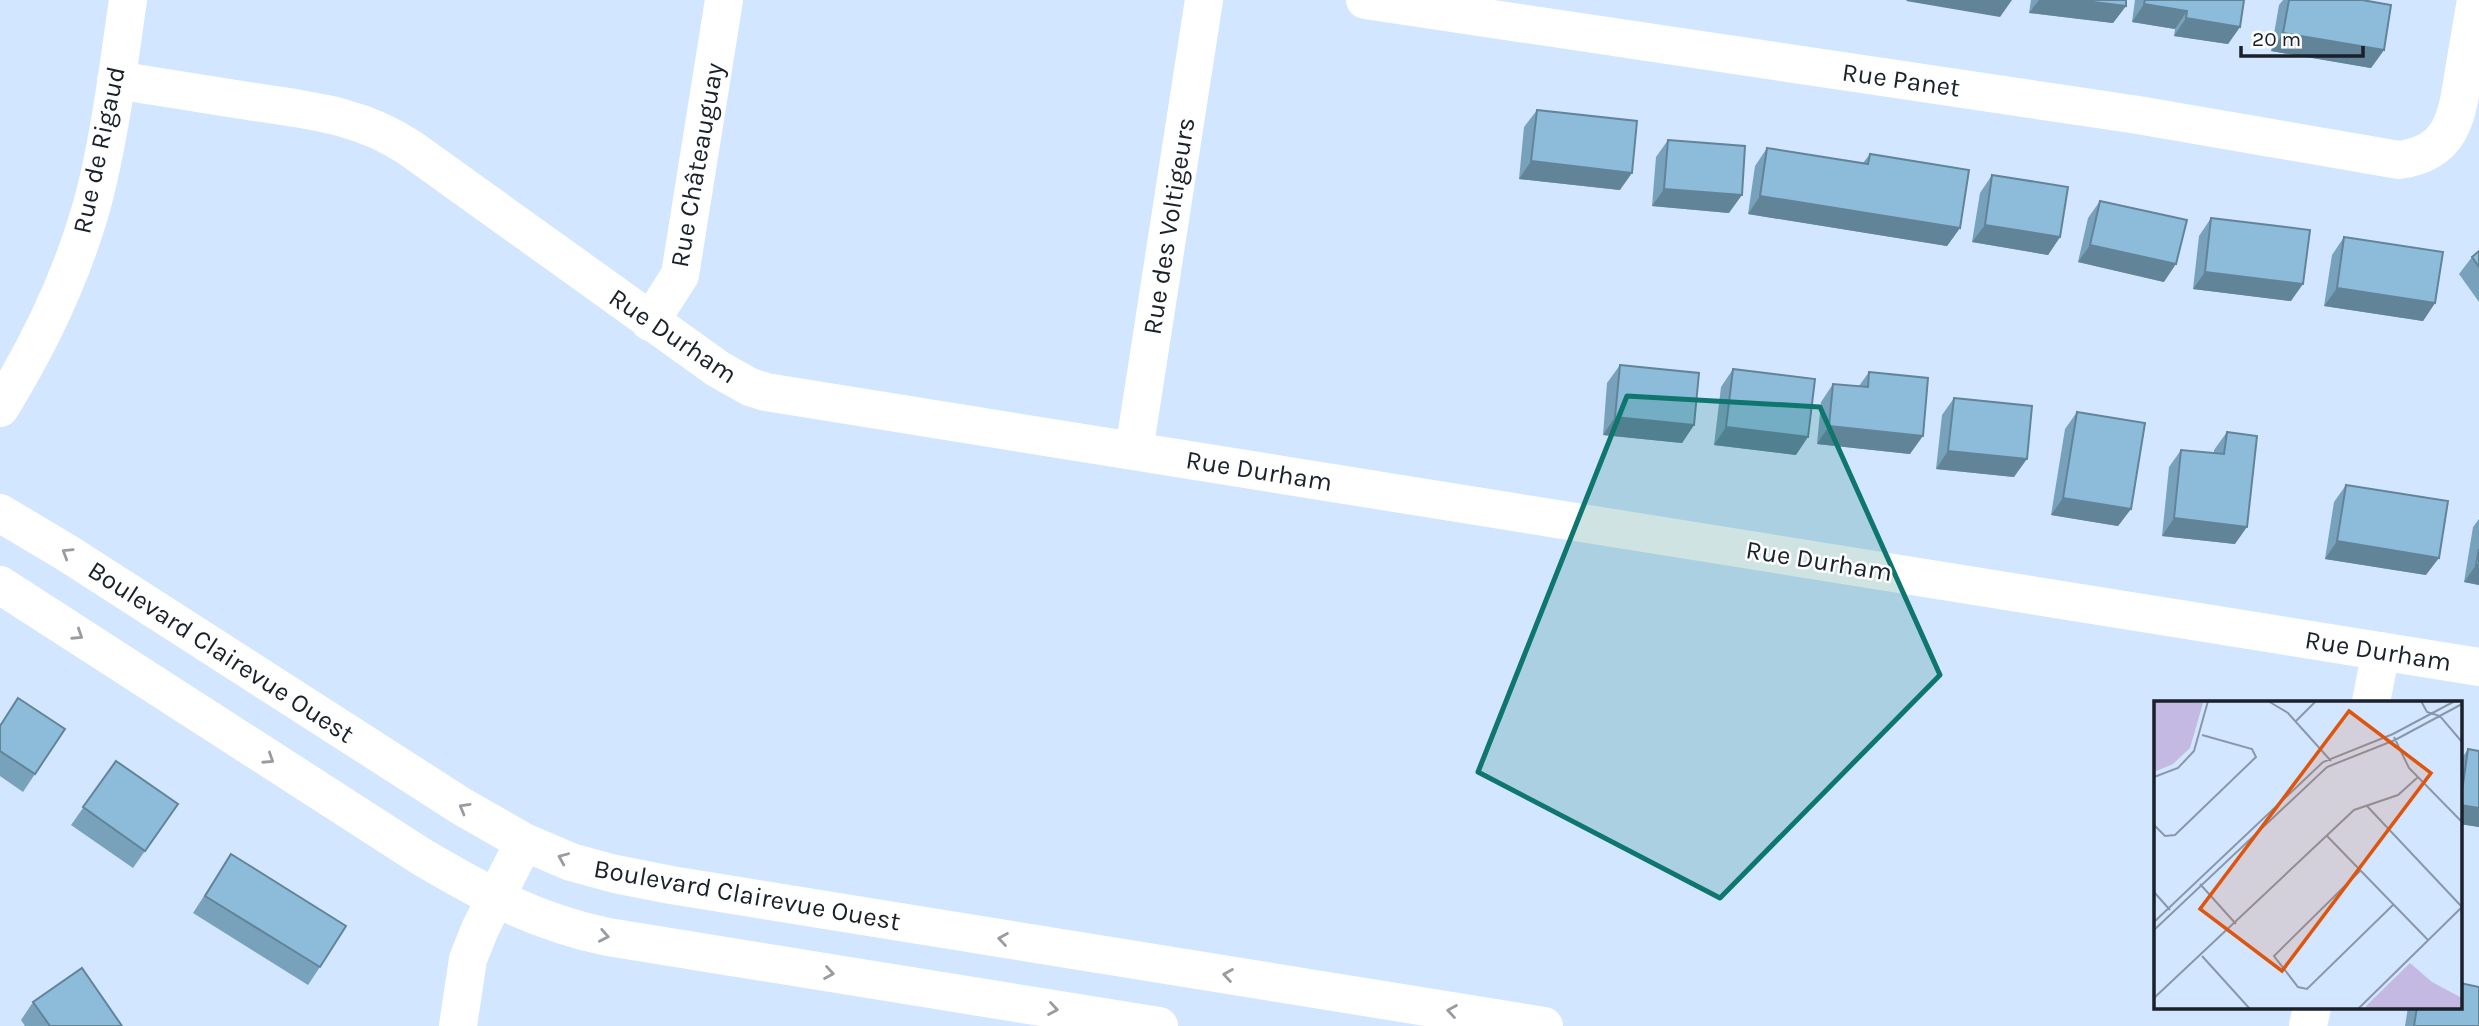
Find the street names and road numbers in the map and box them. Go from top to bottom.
street label: Rue Panet [1840,56,1962,104]
street label: Rue Châteauguay [664,60,730,270]
street label: Rue de Rigaud [66,64,132,236]
street label: Rue des Voltigeurs [1137,115,1201,337]
street label: Rue Durham [603,282,743,390]
street label: Rue Durham [1184,444,1334,498]
street label: Rue Durham [1744,534,1894,588]
street label: Boulevard Clairevue Ouest [82,554,360,750]
street label: Rue Durham [2303,624,2453,678]
street label: Boulevard Clairevue Ouest [591,853,903,937]

